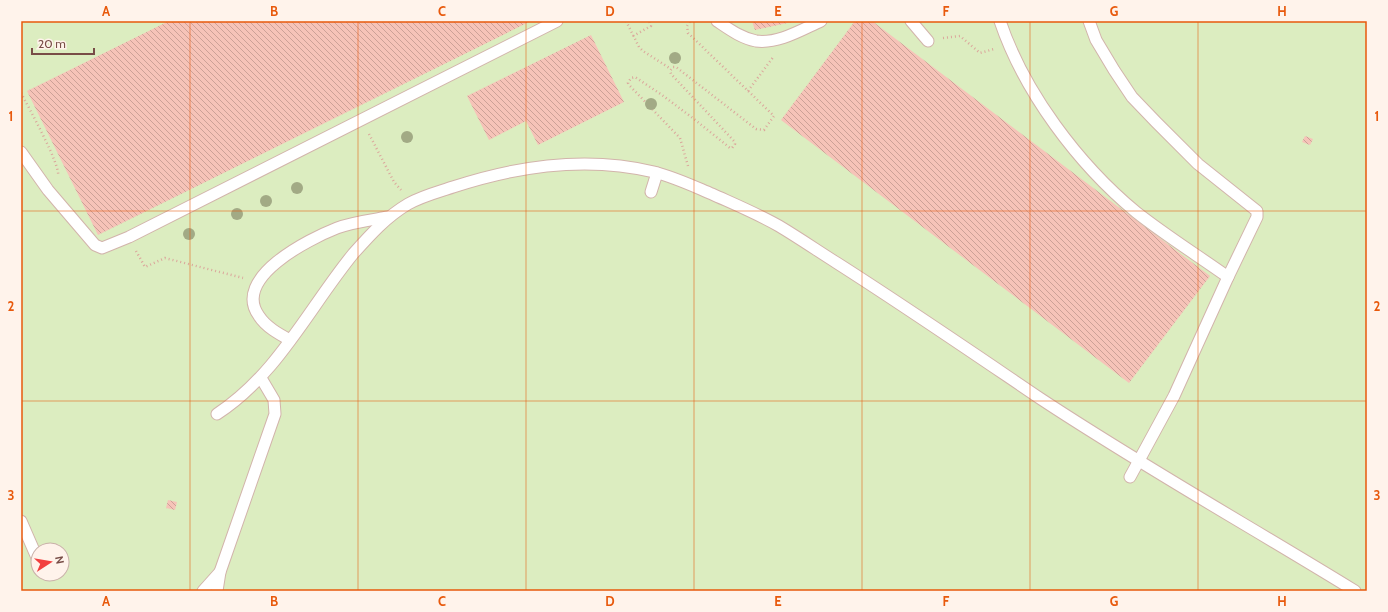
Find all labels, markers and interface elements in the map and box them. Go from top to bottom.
text: A [102,3,111,19]
text: B [270,3,278,19]
text: C [438,3,446,19]
text: D [605,3,615,19]
text: E [774,3,782,19]
text: F [943,3,950,19]
text: G [1110,3,1119,19]
text: H [1277,3,1287,19]
scale bar [32,30,94,56]
text: 20 m [38,36,66,51]
text: 1 [9,108,13,124]
text: 1 [1375,108,1379,124]
text: 2 [8,298,15,314]
text: 2 [1374,298,1381,314]
text: 3 [7,487,15,503]
text: 3 [1373,487,1381,503]
north arrow [30,542,70,582]
text: N [52,555,67,565]
text: A [102,593,111,609]
text: B [270,593,278,609]
text: C [438,593,446,609]
text: D [605,593,615,609]
text: E [774,593,782,609]
text: F [943,593,950,609]
text: G [1110,593,1119,609]
text: H [1277,593,1287,609]

